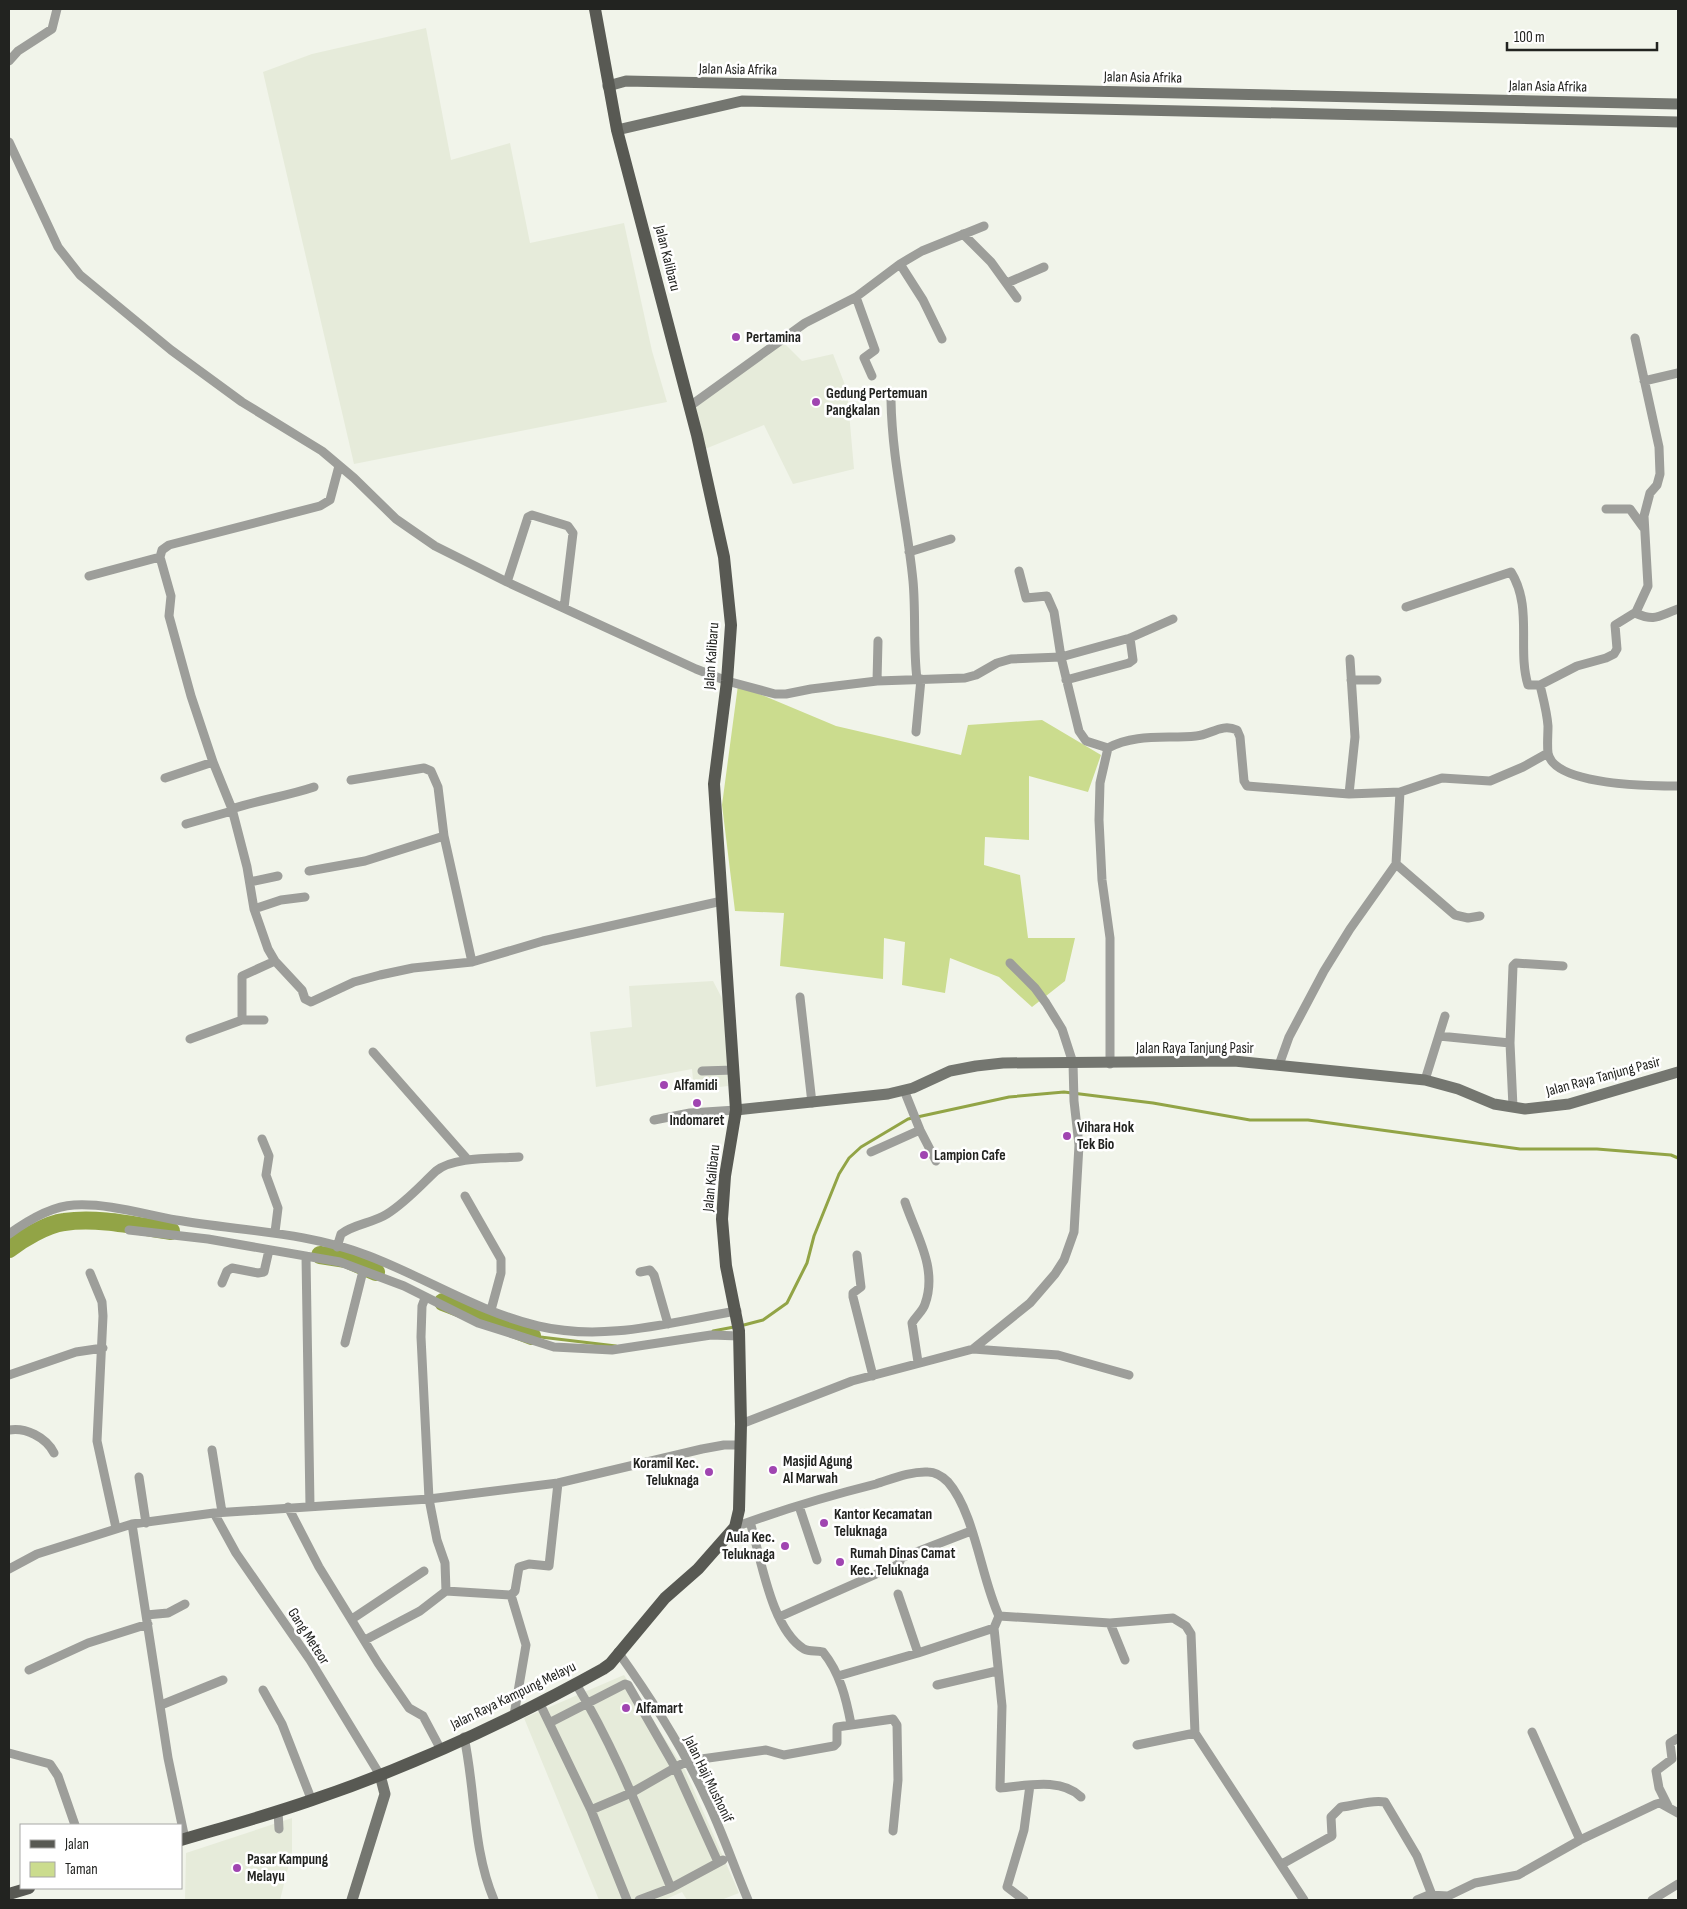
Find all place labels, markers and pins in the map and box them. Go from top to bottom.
place label: Pertamina [746,328,801,347]
marker: Pertamina [730,331,742,343]
place label: Gedung Pertemuan Pangkalan [826,384,927,420]
marker: Gedung Pertemuan Pangkalan [810,396,822,408]
place label: Alfamidi [673,1076,718,1095]
marker: Alfamidi [658,1079,670,1091]
marker: Indomaret [691,1097,703,1109]
place label: Indomaret [670,1111,725,1130]
place label: Vihara Hok Tek Bio [1077,1118,1135,1154]
marker: Vihara Hok Tek Bio [1061,1130,1073,1142]
place label: Lampion Cafe [934,1146,1006,1165]
marker: Lampion Cafe [918,1149,930,1161]
place label: Masjid Agung Al Marwah [782,1452,853,1488]
place label: Koramil Kec. Teluknaga [633,1454,699,1490]
marker: Masjid Agung Al Marwah [767,1464,779,1476]
marker: Koramil Kec. Teluknaga [703,1466,715,1478]
place label: Kantor Kecamatan Teluknaga [834,1505,932,1541]
marker: Kantor Kecamatan Teluknaga [818,1517,830,1529]
place label: Aula Kec. Teluknaga [722,1528,775,1564]
marker: Aula Kec. Teluknaga [779,1540,791,1552]
place label: Rumah Dinas Camat Kec. Teluknaga [850,1544,955,1580]
marker: Rumah Dinas Camat Kec. Teluknaga [834,1556,846,1568]
place label: Alfamart [635,1699,683,1718]
marker: Alfamart [620,1702,632,1714]
place label: Pasar Kampung Melayu [247,1850,329,1886]
marker: Pasar Kampung Melayu [231,1862,243,1874]

